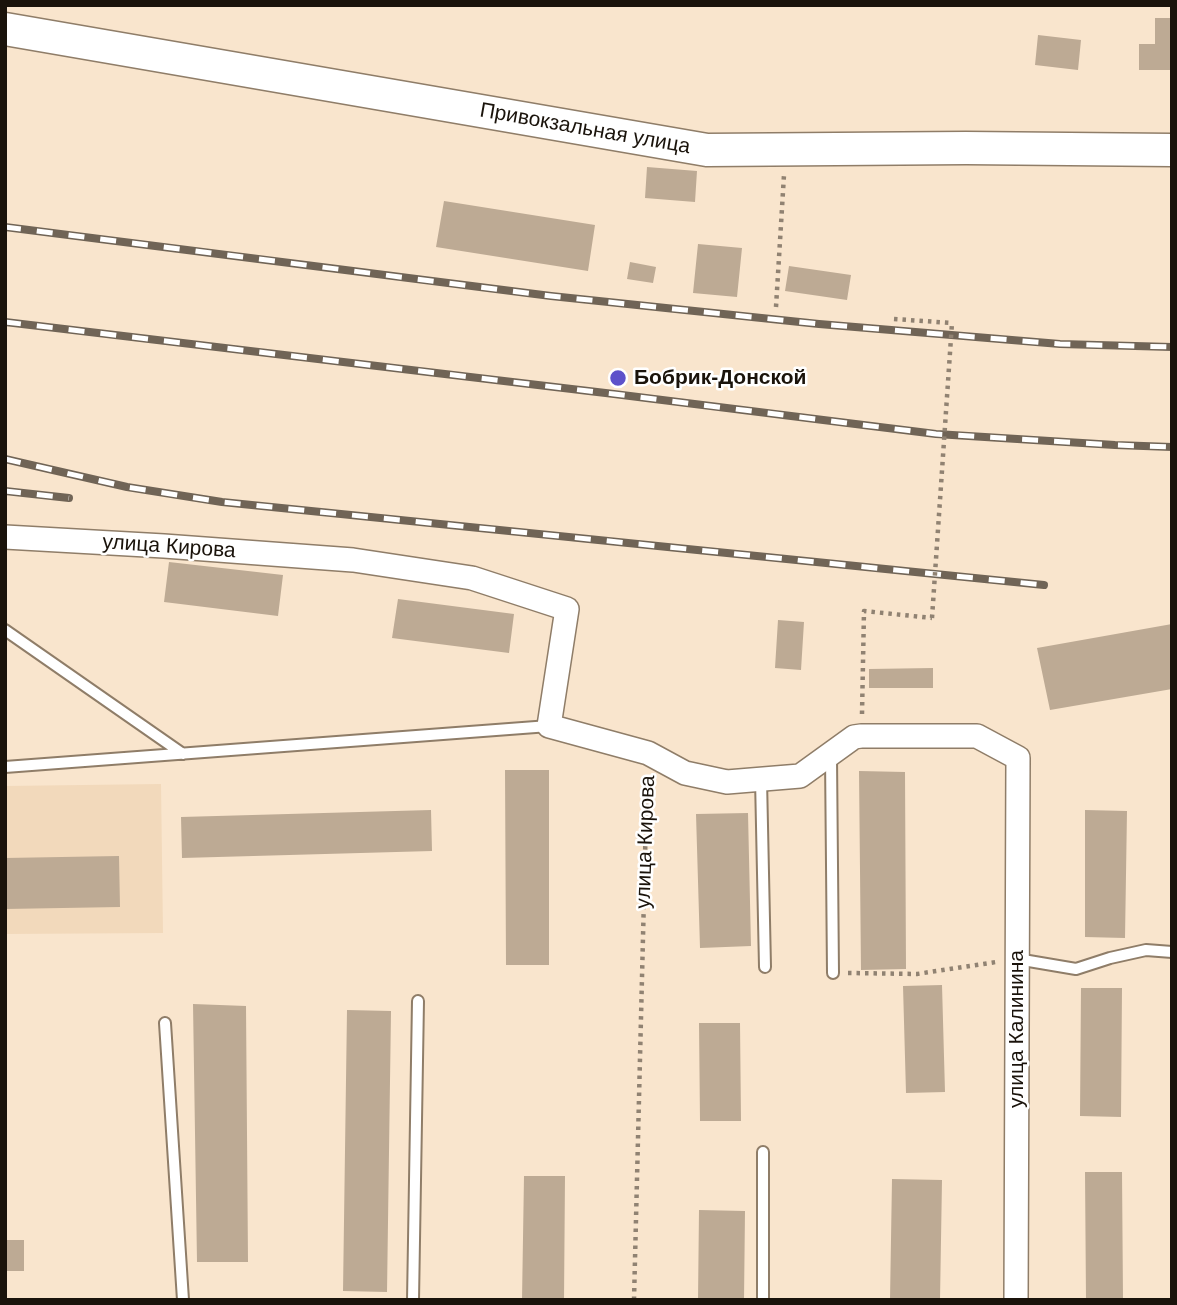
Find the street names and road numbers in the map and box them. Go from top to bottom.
street label: Привокзальная улица [478,98,692,160]
street label: улица Кирова [102,530,236,564]
street label: улица Кирова [631,775,661,909]
street label: улица Калинина [1004,950,1030,1108]

